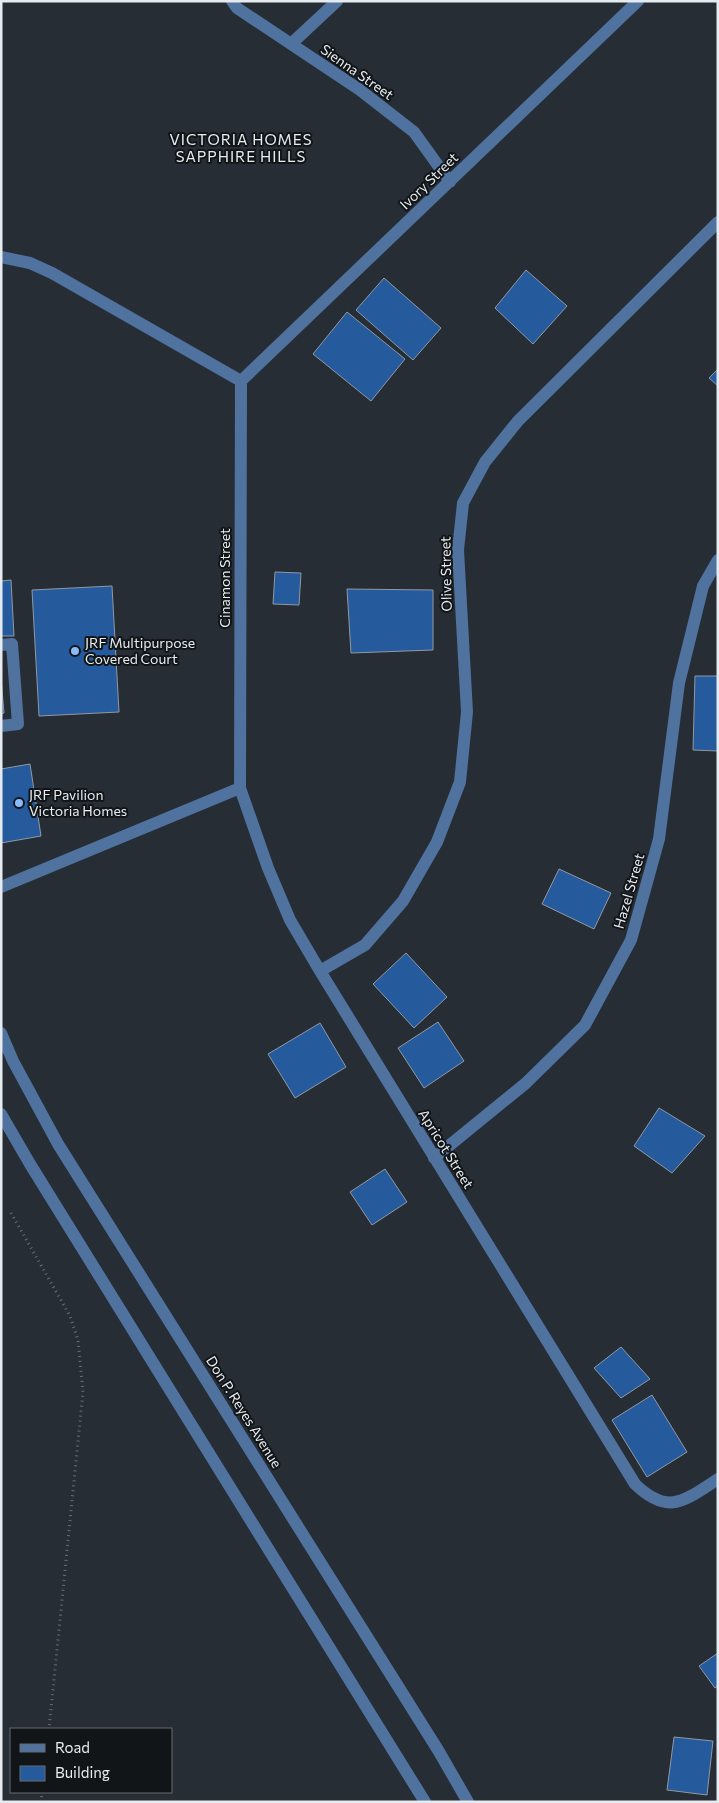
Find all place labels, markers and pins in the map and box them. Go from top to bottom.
place label: JRF Multipurpose Covered Court [85,634,195,667]
marker: JRF Multipurpose Covered Court [69,645,81,657]
place label: JRF Pavilion Victoria Homes [29,786,127,819]
marker: JRF Pavilion Victoria Homes [13,797,25,809]

